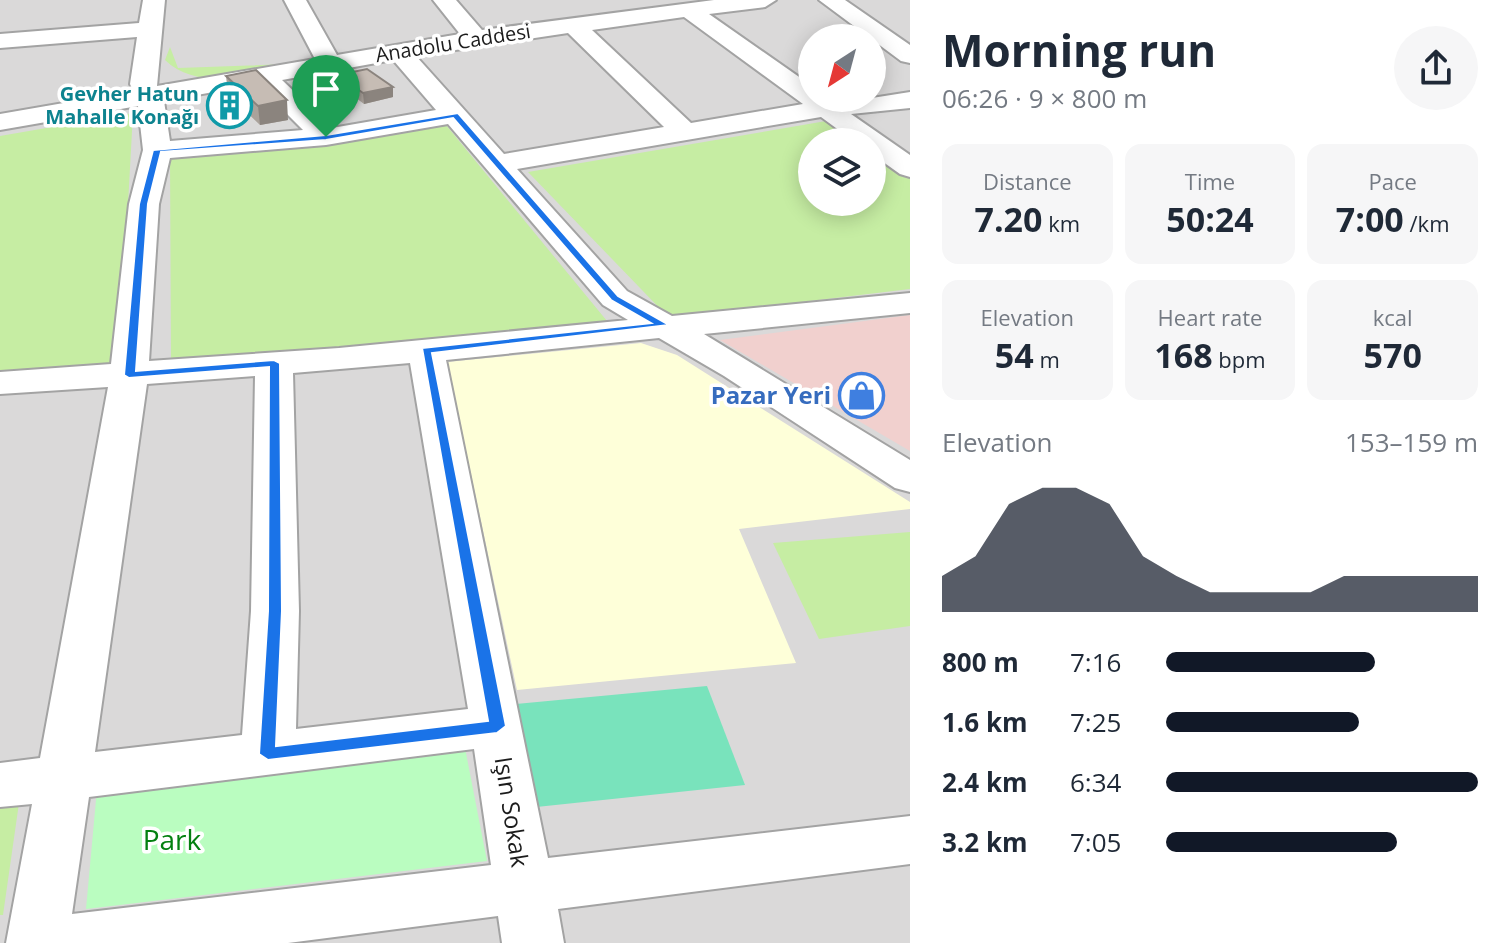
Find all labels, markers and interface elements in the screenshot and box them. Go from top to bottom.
street label: Anadolu Caddesi [373,17,532,68]
text: Morning run [942,20,1216,80]
north arrow [798,24,886,112]
map controls [798,24,886,216]
button: share [1394,26,1478,110]
pin [292,55,360,137]
icon: arrive [304,67,348,111]
place label: Gevher Hatun Mahalle Konağı [45,80,199,130]
text: 06:26 · 9 × 800 m [942,80,1147,116]
building icon: Gevher Hatun Mahalle Konağı [206,82,254,130]
button: layers [798,128,886,216]
text: Distance [983,166,1072,196]
text: Time [1185,166,1235,196]
text: Pace [1368,166,1417,196]
text: 7.20 [974,196,1043,242]
text: 50:24 [1166,196,1254,242]
text: 7:00 [1336,196,1404,242]
text: km [1043,208,1080,238]
text: /km [1404,208,1450,238]
text: Elevation [981,302,1074,332]
text: Heart rate [1158,302,1262,332]
text: kcal [1373,302,1413,332]
text: 54 [995,332,1034,378]
text: 168 [1154,332,1213,378]
text: 570 [1364,332,1422,378]
text: m [1034,344,1060,374]
text: bpm [1213,344,1266,374]
shop icon: Pazar Yeri [838,372,886,420]
place label: Pazar Yeri [711,378,831,411]
text: Elevation [942,424,1052,460]
text: 153–159 m [1345,424,1478,460]
text: 800 m [942,644,1019,680]
text: 7:16 [1070,644,1121,680]
text: 1.6 km [942,704,1028,740]
text: 7:25 [1070,704,1121,740]
street label: Işın Sokak [487,754,538,870]
text: 2.4 km [942,764,1028,800]
text: 6:34 [1070,764,1121,800]
park label: Park [143,820,202,858]
text: 3.2 km [942,824,1028,860]
text: 7:05 [1070,824,1121,860]

